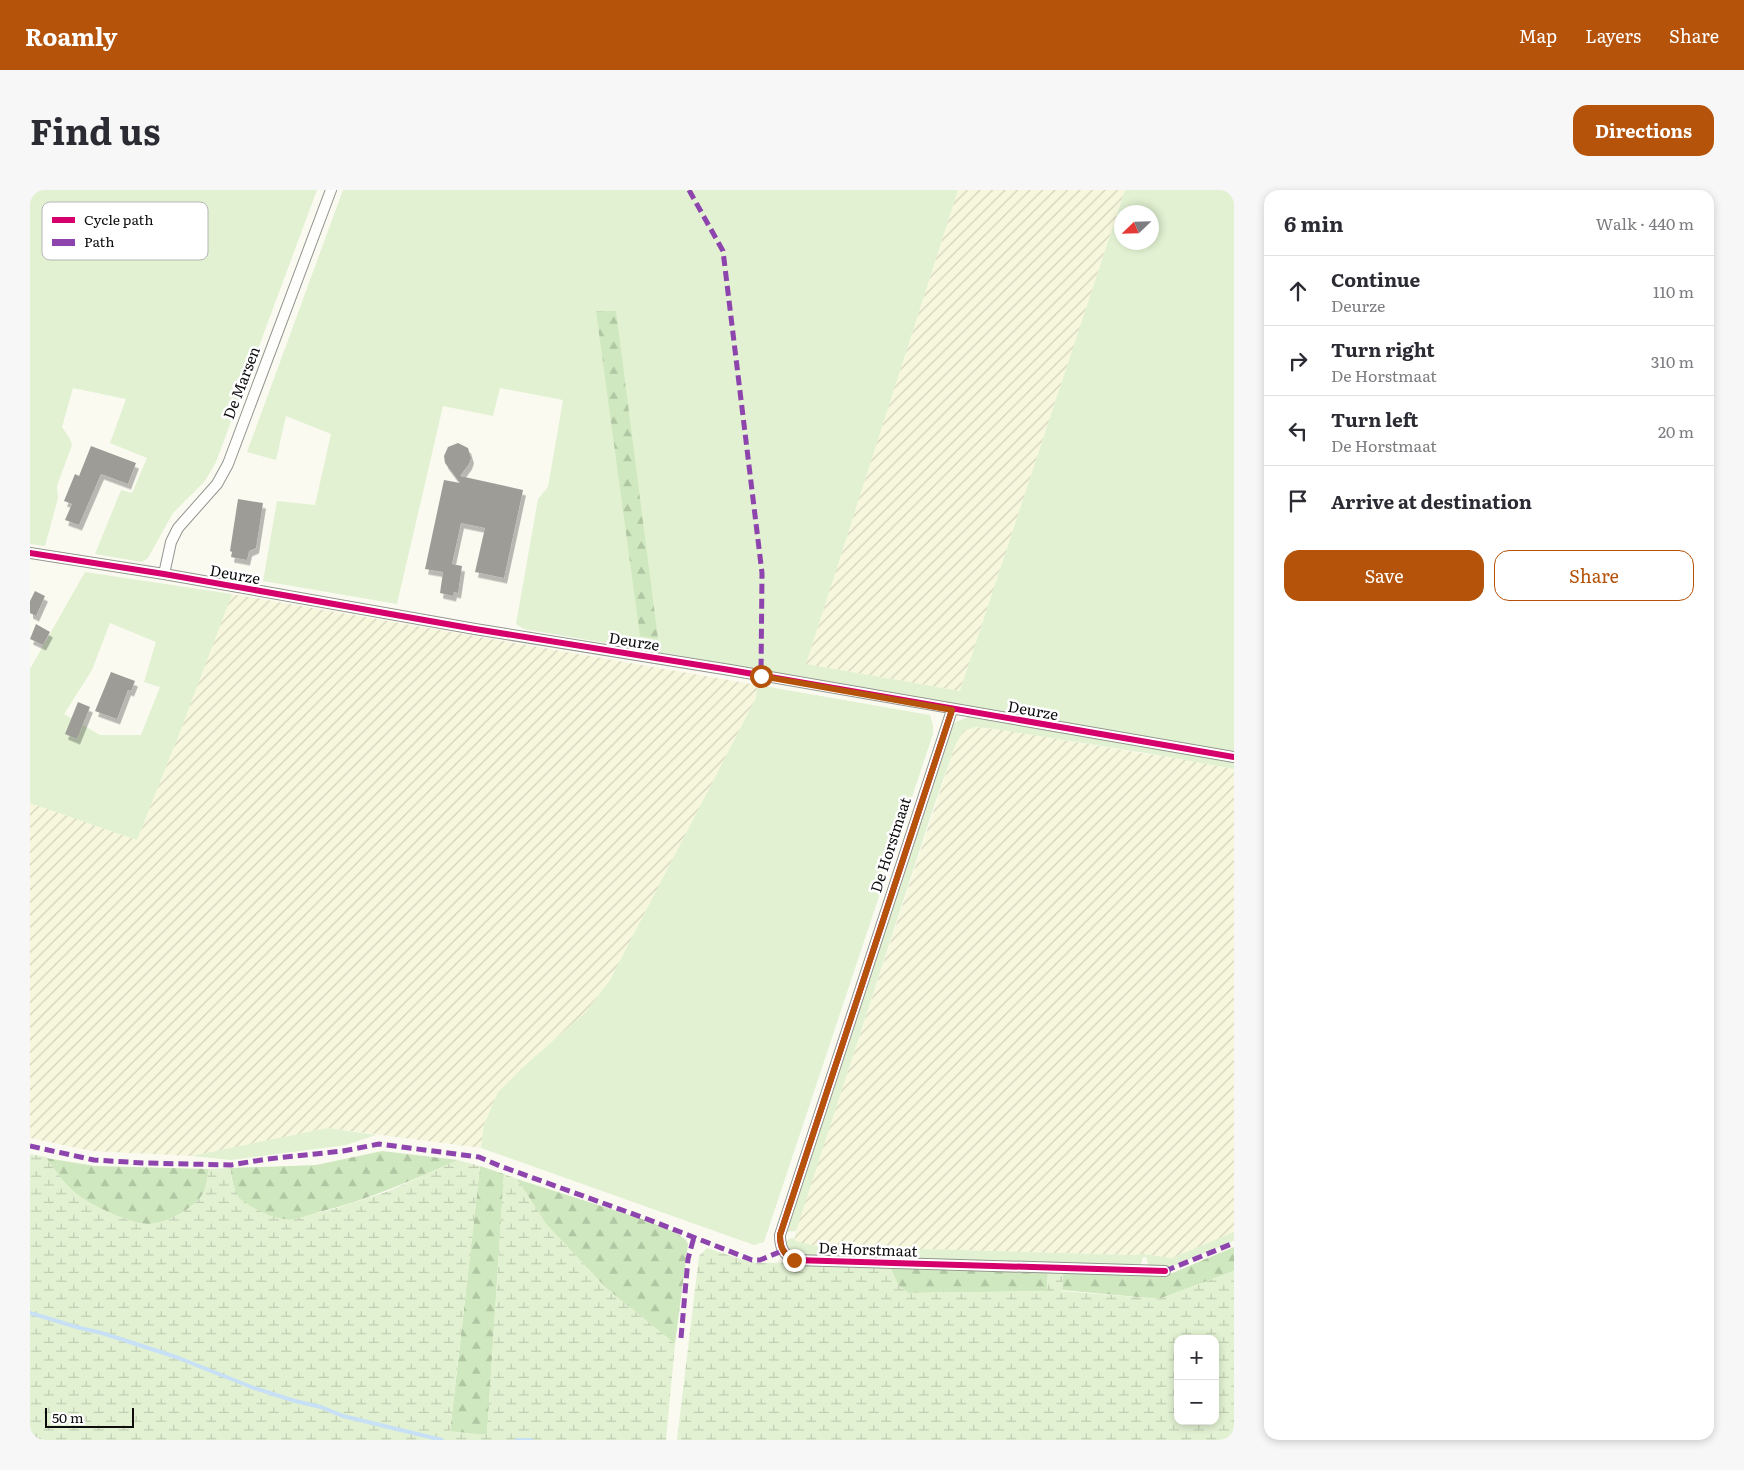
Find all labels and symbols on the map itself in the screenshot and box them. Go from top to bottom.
legend [42,202,208,260]
north arrow [1114,205,1159,250]
text: Cycle path [84,209,153,229]
text: Path [84,231,114,251]
street label: De Marsen [216,343,265,422]
street label: Deurze [208,558,263,589]
street label: Deurze [607,625,661,656]
route start [750,665,773,688]
street label: Deurze [1006,694,1061,725]
street label: De Horstmaat [863,794,916,895]
street label: De Horstmaat [818,1235,918,1262]
route end [783,1249,806,1272]
scale bar [45,1405,134,1428]

